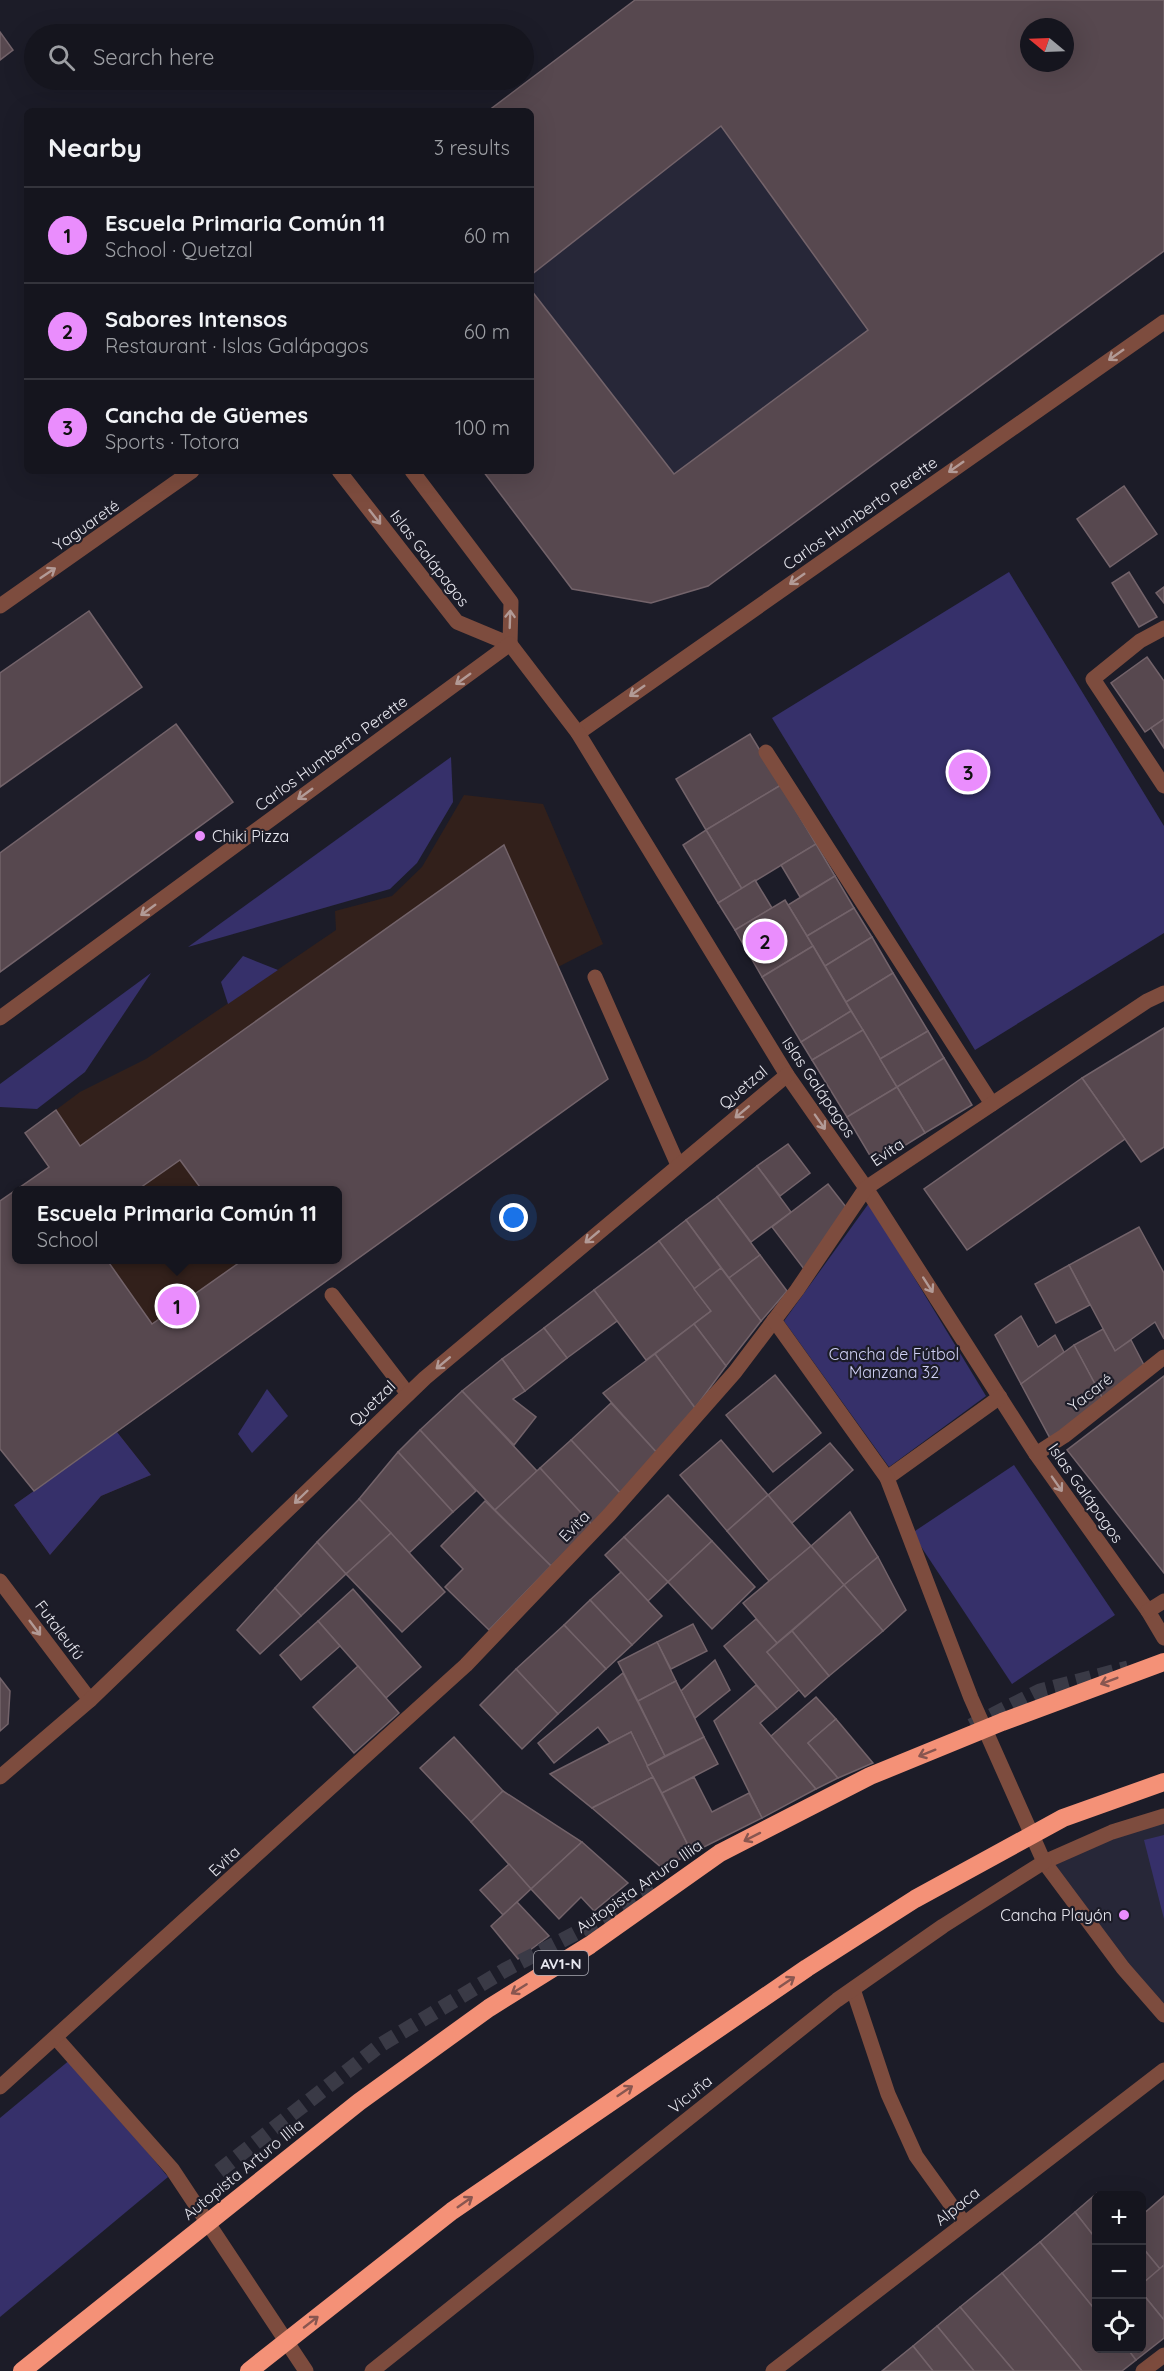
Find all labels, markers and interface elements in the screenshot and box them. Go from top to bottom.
north arrow [1020,18,1074,72]
search box [24,24,534,90]
icon: search [45,41,78,74]
text: Search here [93,43,214,71]
text: Nearby [48,131,142,164]
text: 3 results [434,135,510,160]
text: Escuela Primaria Común 11 [105,209,385,237]
text: 1 [64,223,71,248]
text: 60 m [464,223,510,248]
text: School · Quetzal [105,237,253,262]
text: Sabores Intensos [105,305,287,333]
text: 2 [62,319,73,344]
text: 60 m [464,319,510,344]
text: Restaurant · Islas Galápagos [105,333,369,358]
one-way arrow [1109,349,1125,361]
text: Cancha de Güemes [105,401,308,429]
text: 3 [62,415,73,440]
text: 100 m [455,415,510,440]
text: Sports · Totora [105,429,240,454]
street label: Carlos Humberto Perette [779,452,941,574]
one-way arrow [949,461,965,473]
street label: Yaguareté [49,495,123,555]
street label: Islas Galápagos [386,506,474,610]
one-way arrow [368,509,381,525]
one-way arrow [40,567,56,579]
one-way arrow [789,573,805,585]
one-way arrow [505,609,516,629]
one-way arrow [455,673,471,685]
one-way arrow [630,685,646,697]
street label: Carlos Humberto Perette [251,691,411,815]
pin: 3 [948,750,988,794]
one-way arrow [298,788,314,801]
place label: Chiki Pizza [212,826,289,846]
marker: Chiki Pizza [193,829,207,843]
one-way arrow [141,903,157,916]
pin: 2 [746,918,784,964]
street label: Islas Galápagos [778,1033,860,1141]
street label: Quetzal [715,1061,771,1113]
one-way arrow [735,1105,750,1119]
one-way arrow [814,1114,826,1130]
street label: Evita [867,1134,907,1170]
popup [12,1186,342,1264]
text: Escuela Primaria Común 11 [37,1199,317,1227]
your location [499,1203,528,1232]
text: School [37,1227,99,1252]
one-way arrow [584,1231,600,1244]
one-way arrow [923,1276,935,1293]
pin: 1 [158,1284,196,1328]
park label: Cancha de Fútbol Manzana 32 [829,1344,959,1382]
one-way arrow [436,1356,451,1370]
street label: Yacaré [1064,1368,1116,1416]
street label: Quetzal [345,1376,399,1430]
street label: Islas Galápagos [1044,1439,1128,1547]
one-way arrow [1051,1475,1063,1491]
one-way arrow [294,1490,309,1504]
street label: Evita [554,1506,594,1546]
street label: Futaleufú [31,1596,89,1664]
one-way arrow [29,1619,42,1635]
one-way arrow [1100,1677,1119,1688]
one-way arrow [919,1748,937,1759]
one-way arrow [743,1831,761,1843]
street label: Autopista Arturo Illia [572,1835,706,1937]
street label: Evita [204,1841,244,1881]
place label: Cancha Playón [1000,1905,1112,1925]
marker: Cancha Playón [1117,1908,1131,1922]
road number: AV1-N [534,1951,588,1975]
one-way arrow [778,1976,794,1988]
one-way arrow [510,1983,527,1996]
street label: Vicuña [664,2070,716,2118]
one-way arrow [617,2085,633,2097]
street label: Autopista Arturo Illia [179,2114,307,2224]
street label: Alpaca [931,2182,983,2230]
map controls [1092,2191,1146,2353]
button: + [1092,2191,1146,2245]
one-way arrow [456,2196,472,2208]
button: − [1092,2245,1146,2299]
button: locate [1092,2299,1146,2353]
one-way arrow [303,2315,319,2328]

